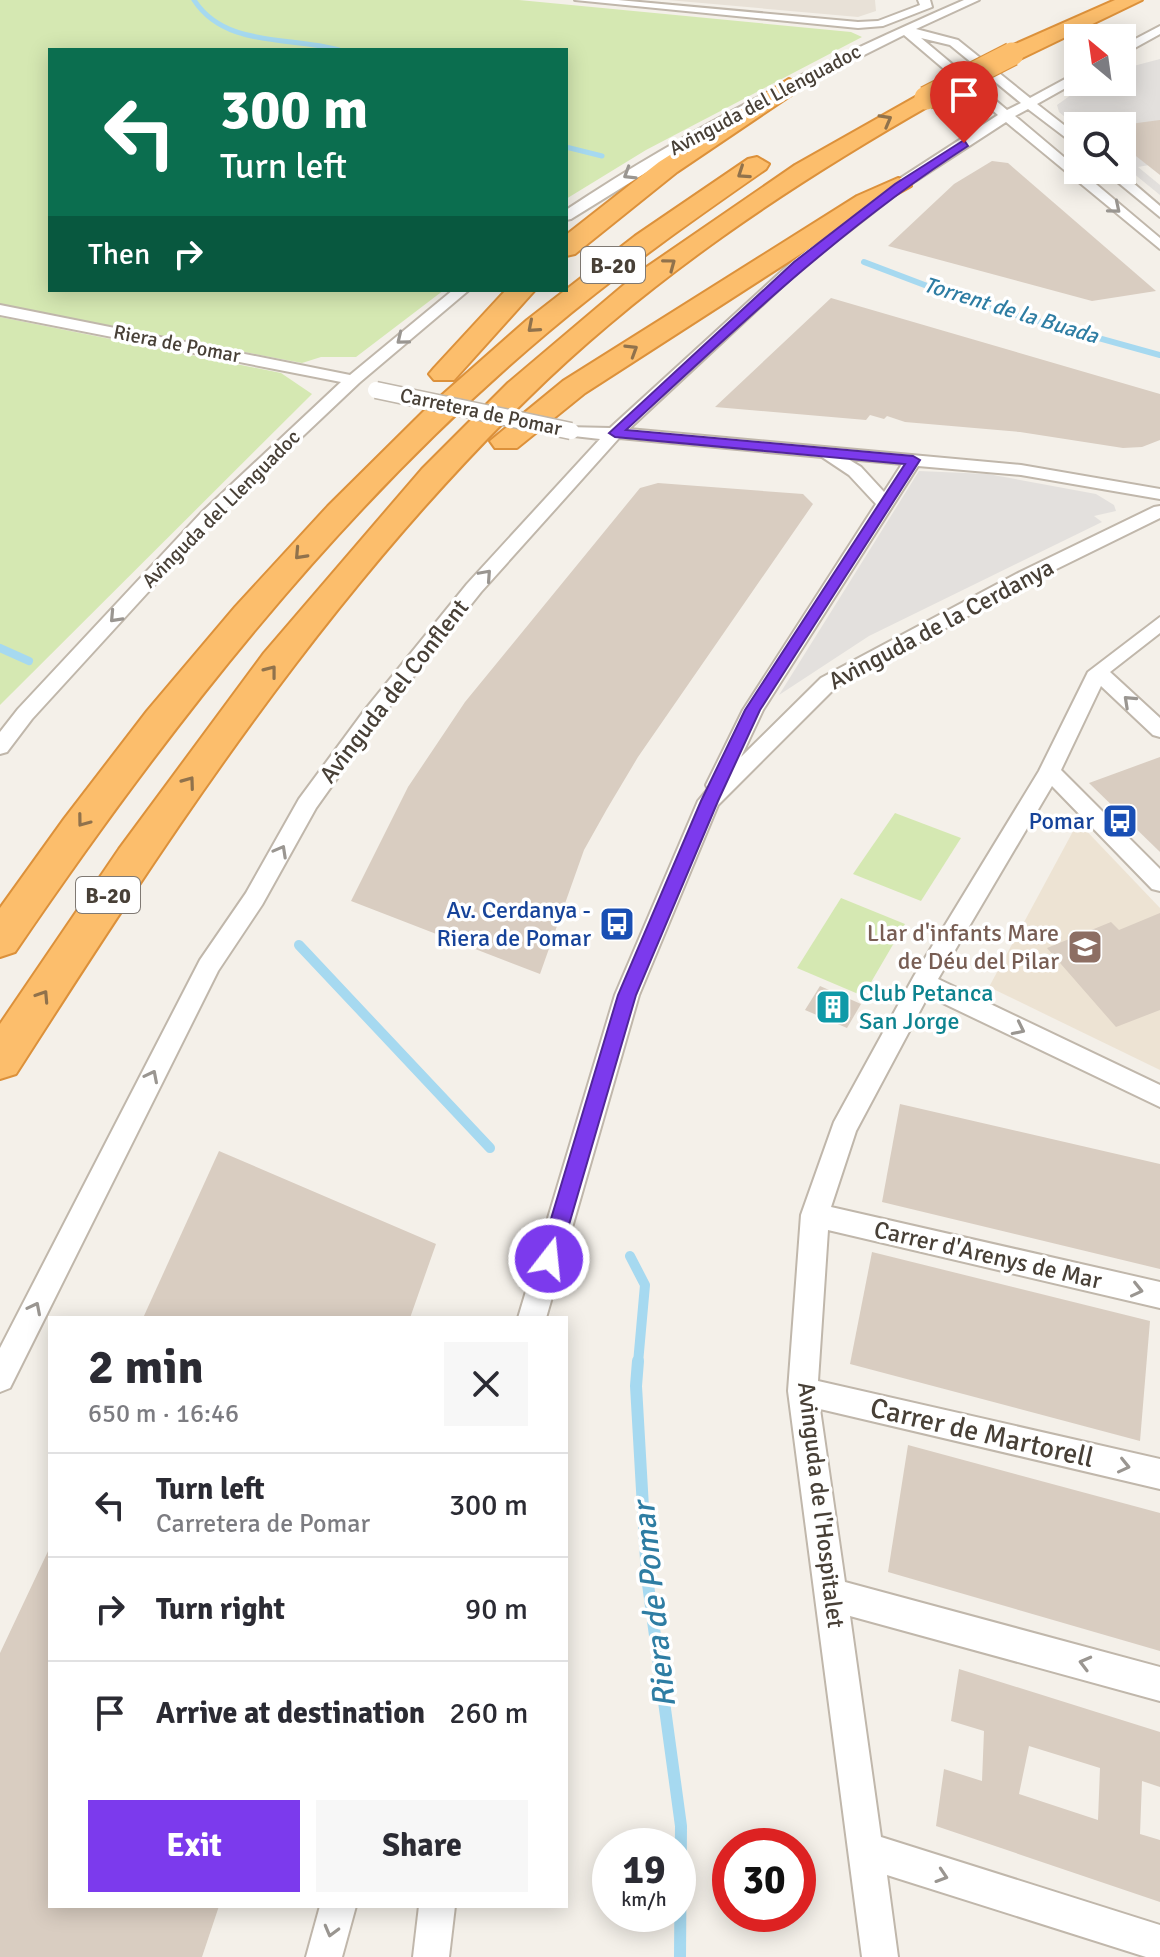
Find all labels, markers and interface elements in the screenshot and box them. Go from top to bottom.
north arrow [1064,24,1136,96]
map controls [1064,24,1136,184]
street label: Avinguda del Llenguadoc [665,39,865,161]
pin [930,61,998,143]
icon: arrive [942,73,986,117]
text: 300 m [220,75,368,144]
icon: left [88,80,192,184]
button: search [1064,112,1136,184]
one-way arrow [877,114,892,130]
text: Turn left [220,144,347,189]
one-way arrow [737,163,751,178]
one-way arrow [624,165,638,180]
one-way arrow [1106,198,1121,213]
icon: right [166,232,210,276]
text: Then [88,236,150,273]
road number: B-20 [581,247,645,283]
one-way arrow [661,259,676,274]
water label: Torrent de la Buada [921,271,1102,350]
one-way arrow [528,317,543,332]
street label: Riera de Pomar [111,319,243,369]
one-way arrow [396,330,411,344]
one-way arrow [623,345,638,360]
street label: Carretera de Pomar [398,383,565,441]
street label: Avinguda del Llenguadoc [137,425,305,593]
one-way arrow [295,544,309,559]
street label: Avinguda de la Cerdanya [823,552,1059,696]
one-way arrow [476,570,491,584]
street label: Avinguda del Conflent [313,593,475,789]
one-way arrow [109,608,124,622]
one-way arrow [262,665,276,680]
one-way arrow [1124,695,1138,710]
one-way arrow [180,776,194,790]
bus stop icon: Pomar [1101,802,1139,840]
place label: Pomar [1028,806,1094,836]
one-way arrow [79,812,93,827]
one-way arrow [271,845,287,859]
road number: B-20 [76,877,140,913]
place label: Av. Cerdanya - Riera de Pomar [436,895,591,953]
bus stop icon: Av. Cerdanya - Riera de Pomar [598,905,636,943]
place label: Llar d'infants Mare de Déu del Pilar [867,918,1059,976]
school or university icon: Llar d'infants Mare de Déu del Pilar [1066,928,1104,966]
place label: Club Petanca San Jorge [859,978,993,1036]
building icon: Club Petanca San Jorge [814,988,852,1026]
one-way arrow [33,990,48,1005]
one-way arrow [1010,1019,1025,1035]
one-way arrow [143,1069,158,1084]
street label: Carrer d'Arenys de Mar [871,1214,1105,1296]
position arrow [507,1217,591,1301]
one-way arrow [1129,1280,1143,1297]
one-way arrow [26,1302,41,1316]
text: 2 min [88,1338,204,1397]
button: close [444,1342,528,1426]
street label: Avinguda de l'Hospitalet [791,1380,851,1630]
street label: Carrer de Martorell [867,1391,1097,1475]
text: 650 m · 16:46 [88,1398,239,1430]
one-way arrow [1117,1457,1131,1474]
text: Turn left [156,1471,265,1508]
icon: left [88,1483,132,1527]
text: 300 m [449,1487,528,1524]
water label: Riera de Pomar [623,1496,684,1710]
text: Carretera de Pomar [156,1508,370,1540]
icon: right [88,1587,132,1631]
text: Turn right [156,1591,285,1628]
text: 90 m [465,1591,528,1628]
one-way arrow [1078,1656,1092,1673]
icon: arrive [88,1691,132,1735]
text: Arrive at destination [156,1695,425,1732]
text: 260 m [449,1695,528,1732]
button: Exit [88,1800,300,1892]
button: Share [316,1800,528,1892]
speed limit sign: 30 [712,1828,816,1932]
text: 19 [622,1845,666,1895]
one-way arrow [934,1866,948,1882]
text: km/h [621,1887,667,1912]
one-way arrow [323,1924,340,1938]

